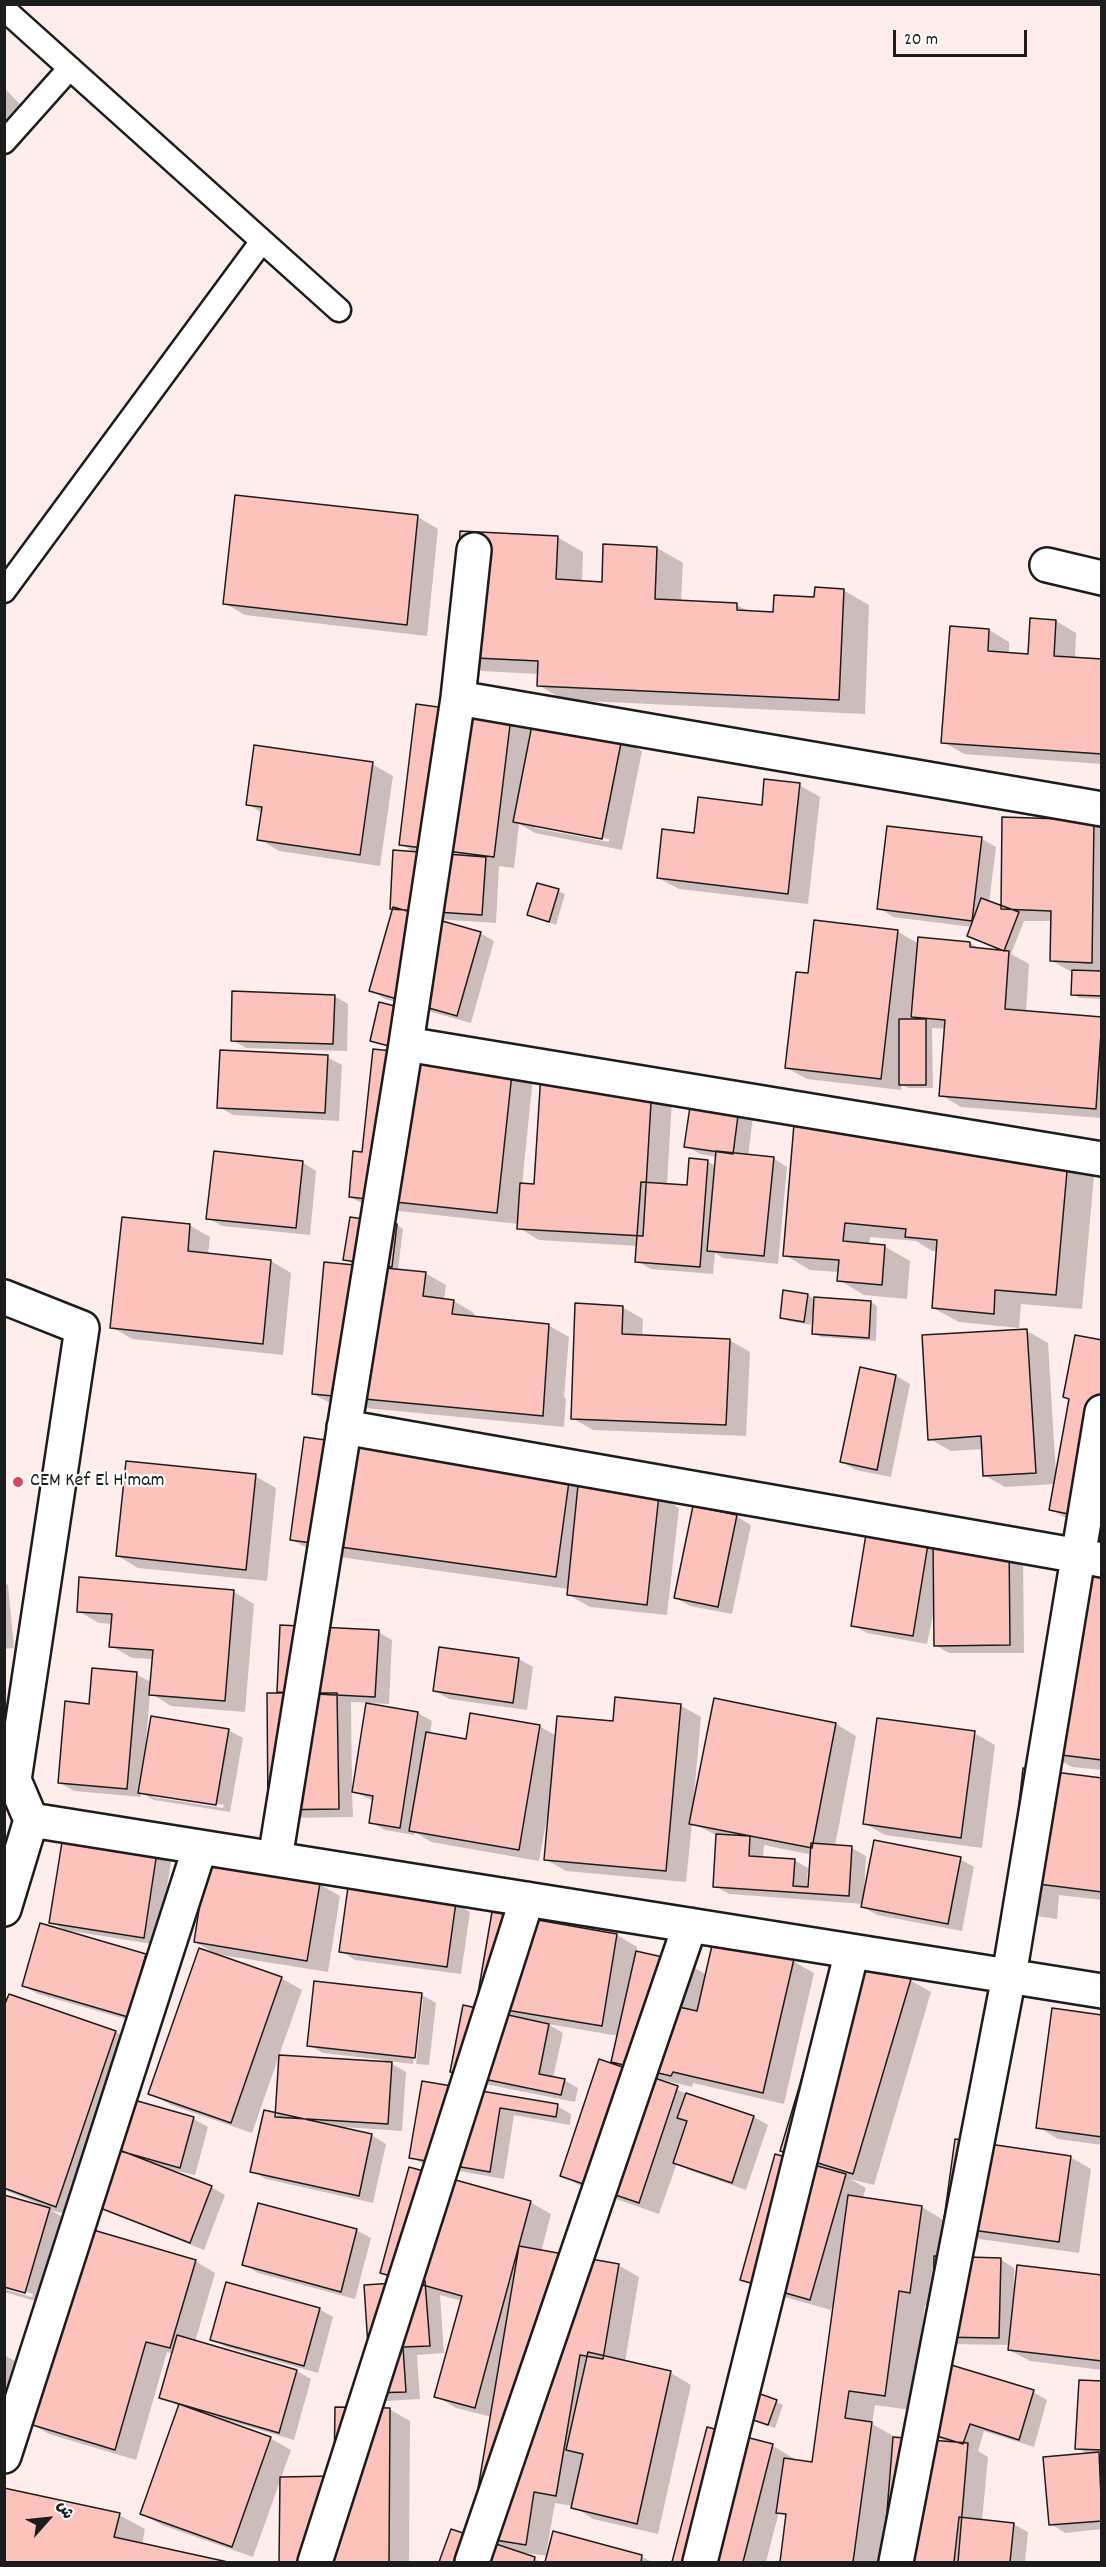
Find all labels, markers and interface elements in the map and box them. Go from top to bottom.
scale bar [896,18,1030,56]
text: 20 m [904,28,938,53]
place label: CEM Kef El H'mam [30,1470,164,1494]
marker: CEM Kef El H'mam [11,1475,25,1489]
north arrow [18,2489,78,2549]
text: ش [50,2498,79,2524]

